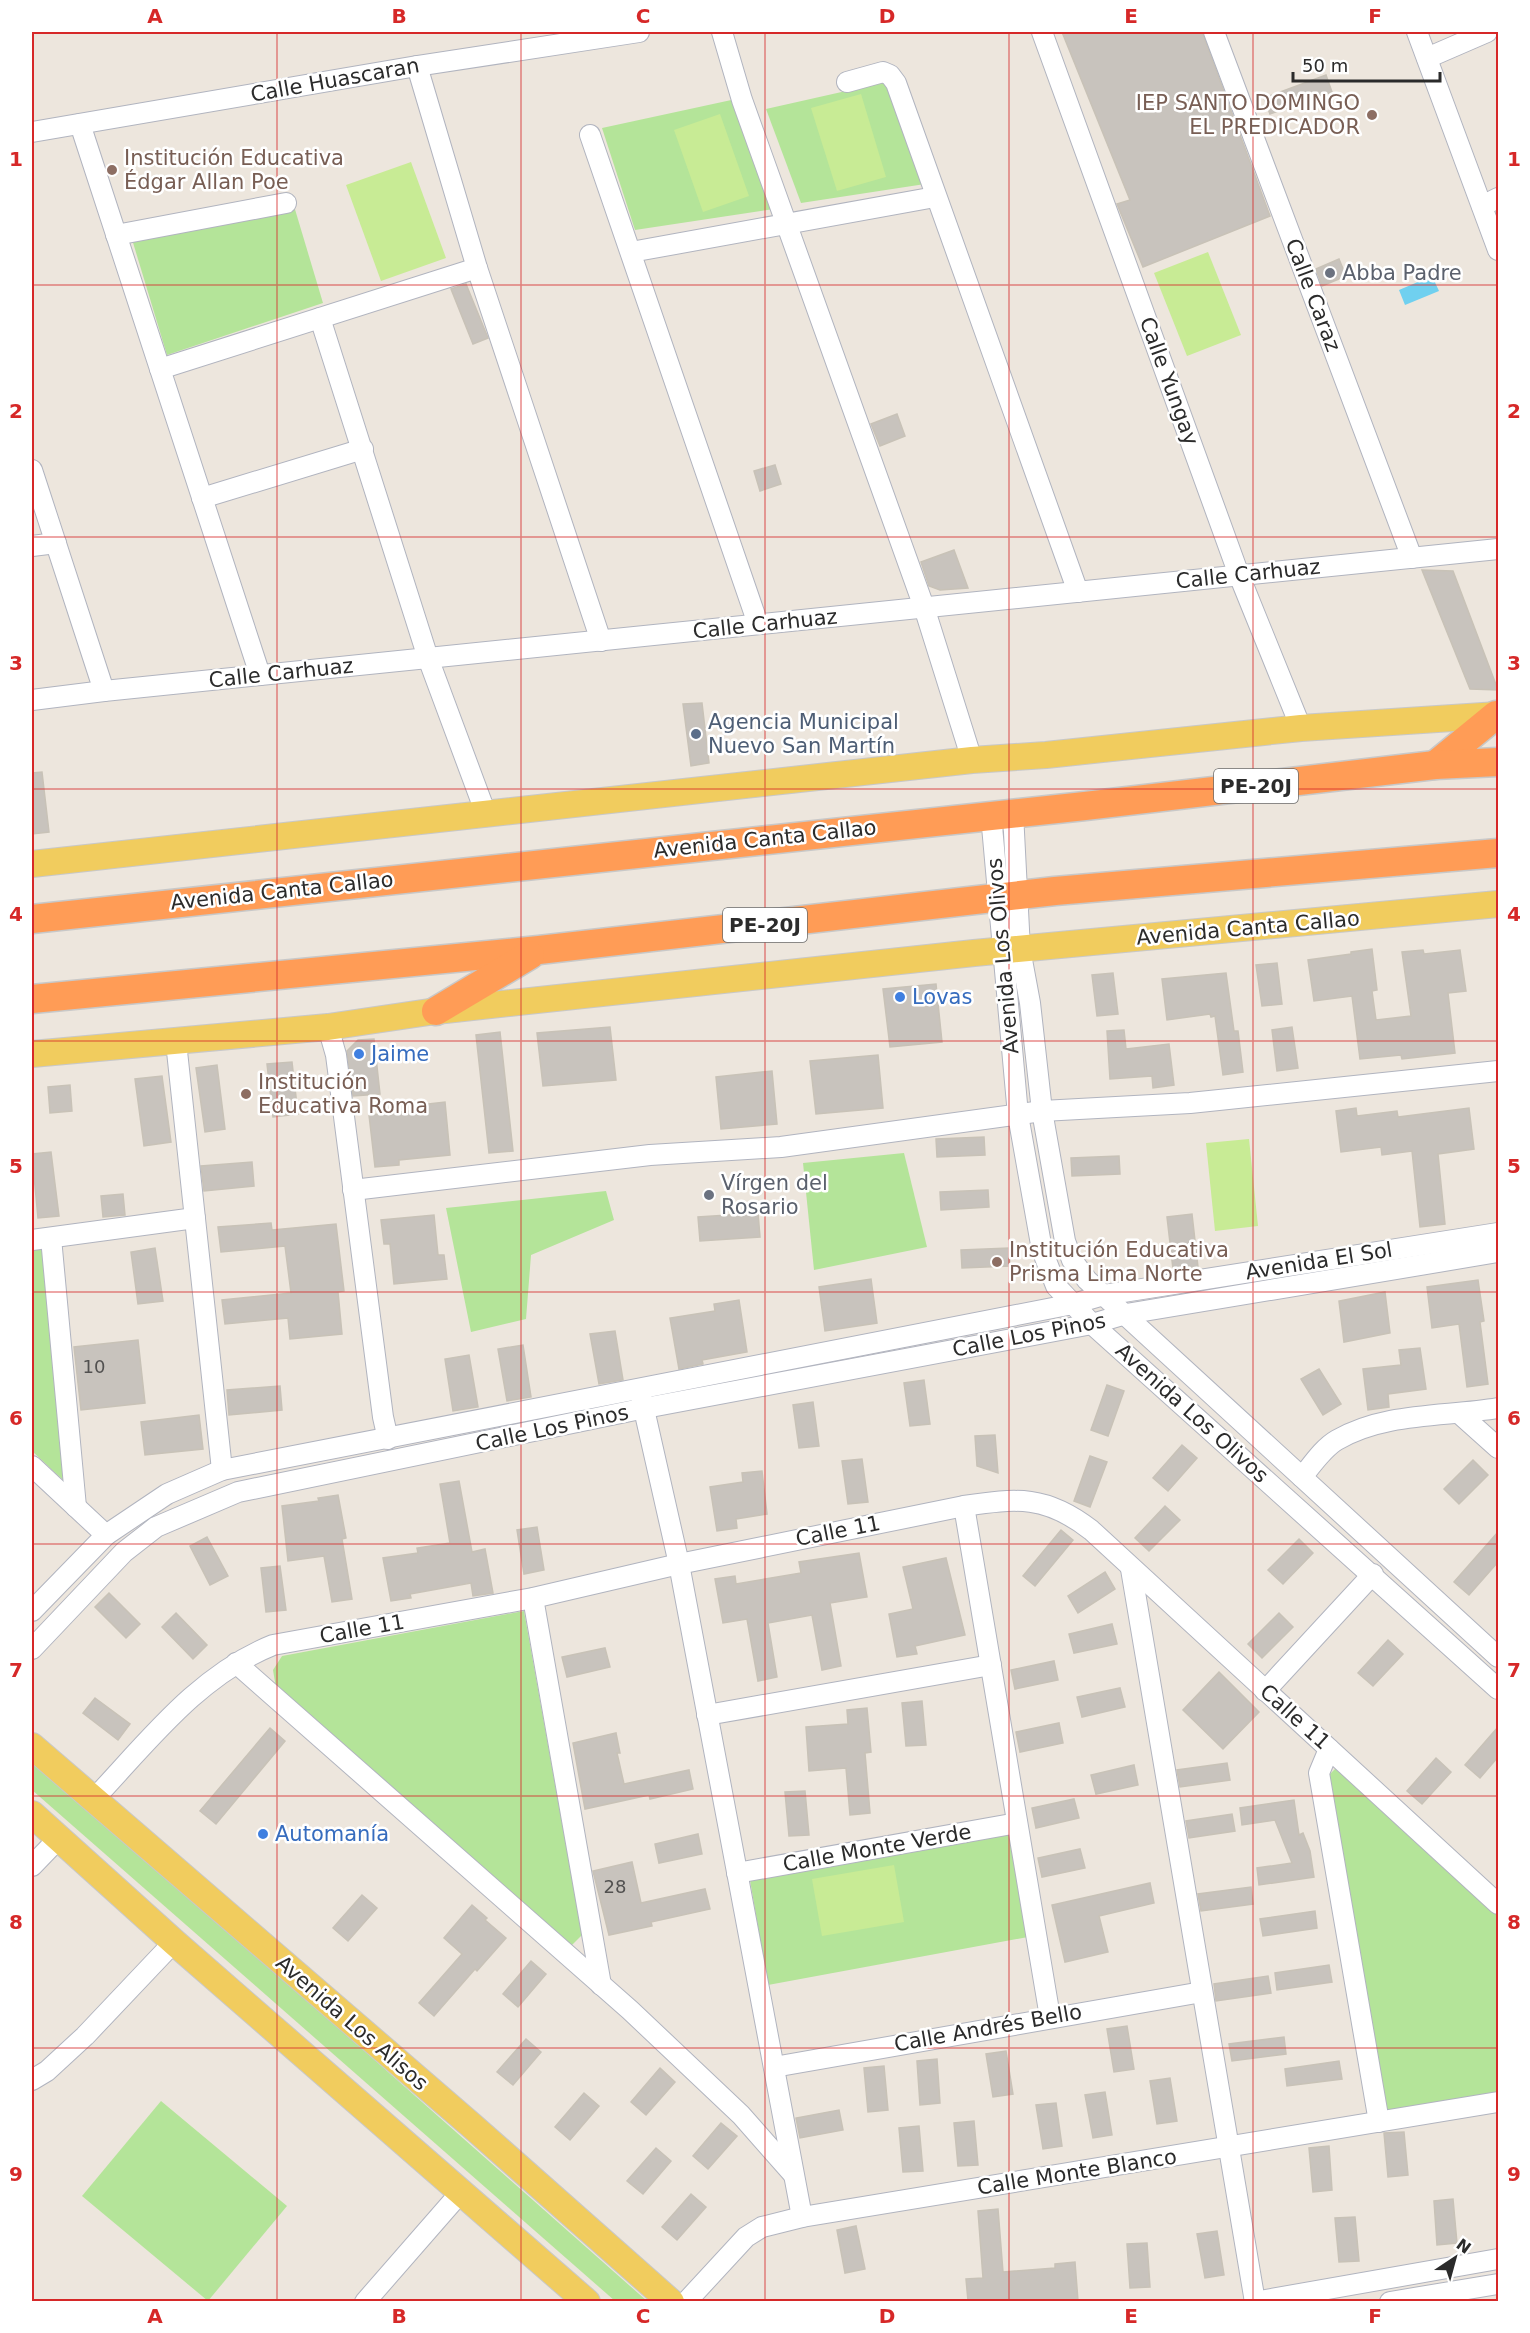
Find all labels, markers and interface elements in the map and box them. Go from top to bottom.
text: A [147,4,163,28]
text: B [391,4,407,28]
text: C [636,4,650,28]
text: D [879,4,895,28]
text: E [1124,4,1138,28]
text: F [1368,4,1382,28]
scale bar [1293,45,1440,83]
street label: Calle Huascaran [249,53,421,107]
text: 50 m [1302,55,1348,76]
place label: IEP SANTO DOMINGO EL PREDICADOR [1136,91,1360,139]
marker: IEP SANTO DOMINGO EL PREDICADOR [1365,108,1379,122]
place label: Institución Educativa Édgar Allan Poe [124,146,344,194]
text: 1 [9,147,23,171]
text: 1 [1507,147,1521,171]
marker: Institución Educativa Édgar Allan Poe [105,163,119,177]
street label: Calle Caraz [1280,235,1346,355]
place label: Abba Padre [1342,261,1462,285]
marker: Abba Padre [1323,266,1337,280]
street label: Calle Yungay [1135,314,1203,448]
text: 2 [9,399,23,423]
text: 2 [1507,399,1521,423]
street label: Calle Carhuaz [1175,554,1321,594]
street label: Calle Carhuaz [692,604,838,644]
text: 3 [9,651,23,675]
text: 3 [1507,651,1521,675]
street label: Calle Carhuaz [208,653,354,693]
place label: Agencia Municipal Nuevo San Martín [708,710,899,758]
marker: Agencia Municipal Nuevo San Martín [689,727,703,741]
road number: PE-20J [1214,769,1298,803]
street label: Avenida Canta Callao [652,815,878,863]
street label: Avenida Los Olivos [982,857,1024,1055]
street label: Avenida Canta Callao [169,867,395,915]
text: 4 [9,902,23,926]
text: 4 [1507,902,1521,926]
street label: Avenida Canta Callao [1135,906,1361,950]
road number: PE-20J [723,908,807,942]
place label: Lovas [912,985,972,1009]
marker: Lovas [893,990,907,1004]
place label: Jaime [369,1042,429,1066]
marker: Jaime [352,1047,366,1061]
place label: Institución Educativa Roma [258,1070,428,1118]
marker: Institución Educativa Roma [239,1087,253,1101]
text: 5 [9,1154,23,1178]
text: 5 [1507,1154,1521,1178]
place label: Vírgen del Rosario [721,1171,828,1219]
marker: Vírgen del Rosario [702,1188,716,1202]
place label: Institución Educativa Prisma Lima Norte [1009,1238,1229,1286]
street label: Avenida El Sol [1244,1238,1394,1284]
marker: Institución Educativa Prisma Lima Norte [990,1255,1004,1269]
street label: Calle Los Pinos [950,1308,1108,1362]
street label: Avenida Los Olivos [1111,1338,1273,1488]
house number: 10 [83,1356,105,1377]
street label: Calle Los Pinos [473,1400,631,1456]
text: 6 [9,1406,23,1430]
text: 6 [1507,1406,1521,1430]
street label: Calle 11 [794,1511,882,1551]
street label: Calle 11 [318,1610,406,1648]
text: 7 [9,1658,23,1682]
text: 7 [1507,1658,1521,1682]
street label: Calle 11 [1255,1679,1335,1755]
street label: Calle Monte Verde [781,1820,973,1876]
place label: Automanía [275,1822,389,1846]
marker: Automanía [256,1827,270,1841]
house number: 28 [604,1876,626,1897]
text: 8 [9,1910,23,1934]
text: 8 [1507,1910,1521,1934]
street label: Avenida Los Alisos [271,1951,433,2095]
street label: Calle Andrés Bello [892,2000,1084,2056]
street label: Calle Monte Blanco [976,2144,1178,2200]
text: 9 [9,2162,23,2186]
text: 9 [1507,2162,1521,2186]
north arrow [1425,2228,1485,2288]
text: N [1453,2235,1475,2258]
text: A [147,2304,163,2328]
text: B [391,2304,407,2328]
text: C [636,2304,650,2328]
text: D [879,2304,895,2328]
text: E [1124,2304,1138,2328]
text: F [1368,2304,1382,2328]

